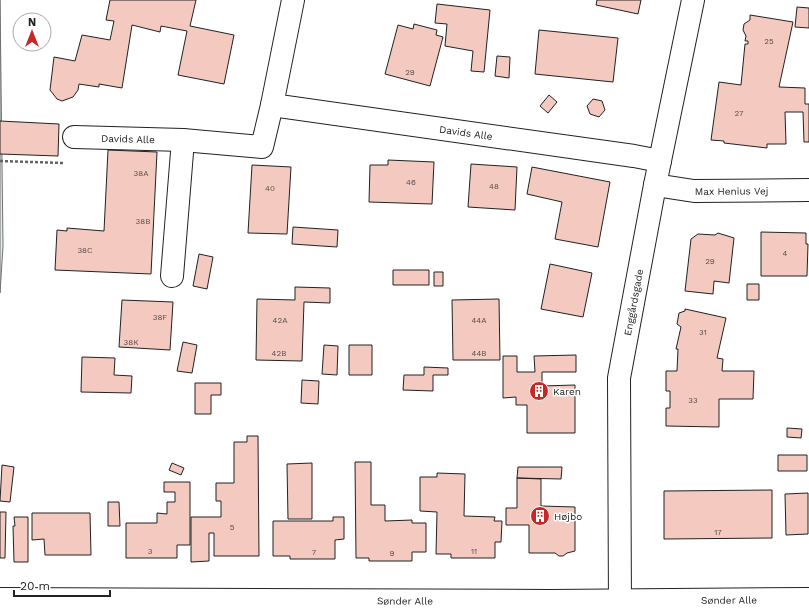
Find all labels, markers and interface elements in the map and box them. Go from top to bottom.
north arrow [12,12,52,52]
text: N [28,16,36,29]
house number: 25 [764,37,774,46]
house number: 29 [405,68,415,77]
house number: 27 [735,109,744,118]
street label: Davids Alle [439,123,494,142]
street label: Davids Alle [101,132,155,145]
house number: 38A [134,169,149,178]
house number: 46 [406,178,416,187]
house number: 48 [489,182,499,191]
house number: 40 [265,184,275,193]
street label: Max Henius Vej [695,185,768,196]
house number: 38B [136,217,150,226]
house number: 38C [77,246,93,255]
house number: 4 [783,249,788,258]
house number: 29 [705,257,715,266]
street label: Enggårdsgade [622,268,645,336]
house number: 38F [153,313,167,322]
house number: 42A [273,316,288,325]
house number: 44A [471,316,487,325]
house number: 31 [699,328,707,337]
house number: 38K [124,338,139,347]
house number: 42B [272,349,286,358]
house number: 44B [472,349,487,358]
building icon: Karen [528,380,550,402]
place label: Karen [553,386,581,397]
house number: 33 [688,396,698,405]
building icon: Højbo [529,505,551,527]
place label: Højbo [554,511,582,522]
house number: 5 [230,523,235,532]
house number: 17 [714,528,722,537]
house number: 3 [148,547,153,556]
house number: 11 [471,547,477,556]
house number: 7 [312,548,317,557]
house number: 9 [390,549,395,558]
scale bar [14,572,110,598]
text: 20 m [20,579,50,593]
street label: Sønder Alle [701,594,757,605]
street label: Sønder Alle [377,595,433,606]

